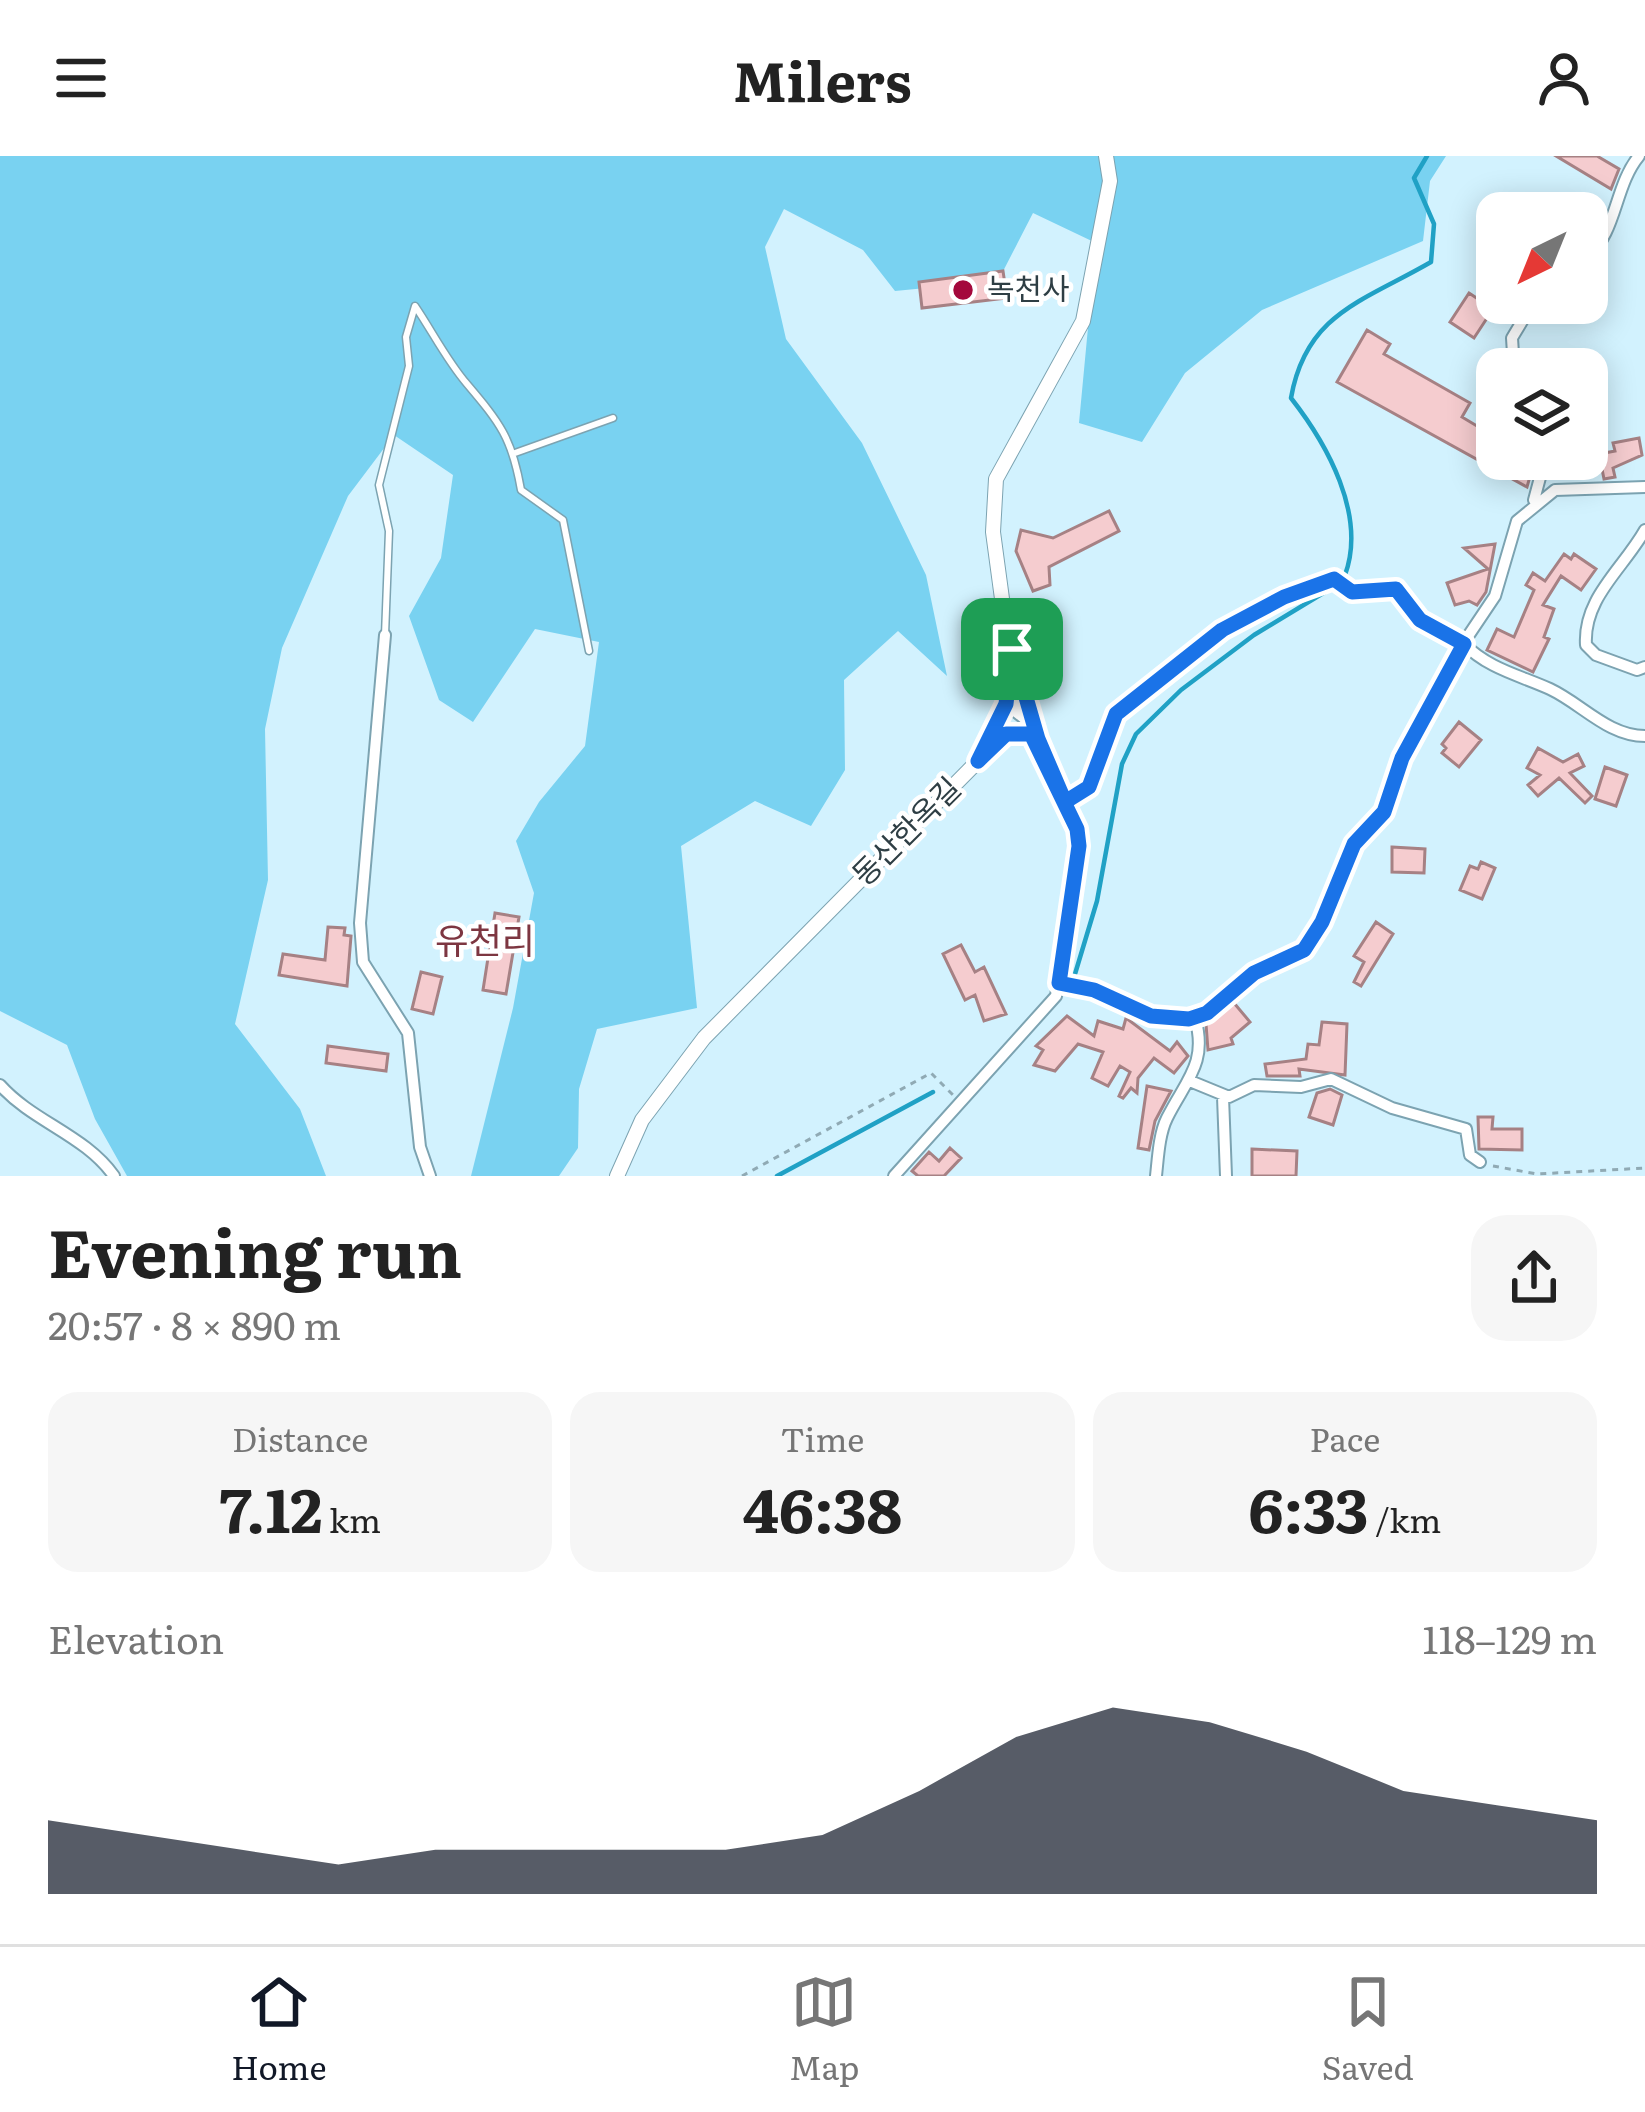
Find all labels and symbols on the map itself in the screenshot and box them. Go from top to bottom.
north arrow [1476,192,1608,324]
place label: 녹천사 [987,265,1070,309]
marker: 녹천사 [950,277,976,303]
pin [961,598,1063,700]
street label: 동산한옥길 [841,766,969,894]
district label: 유천리 [435,912,535,965]

